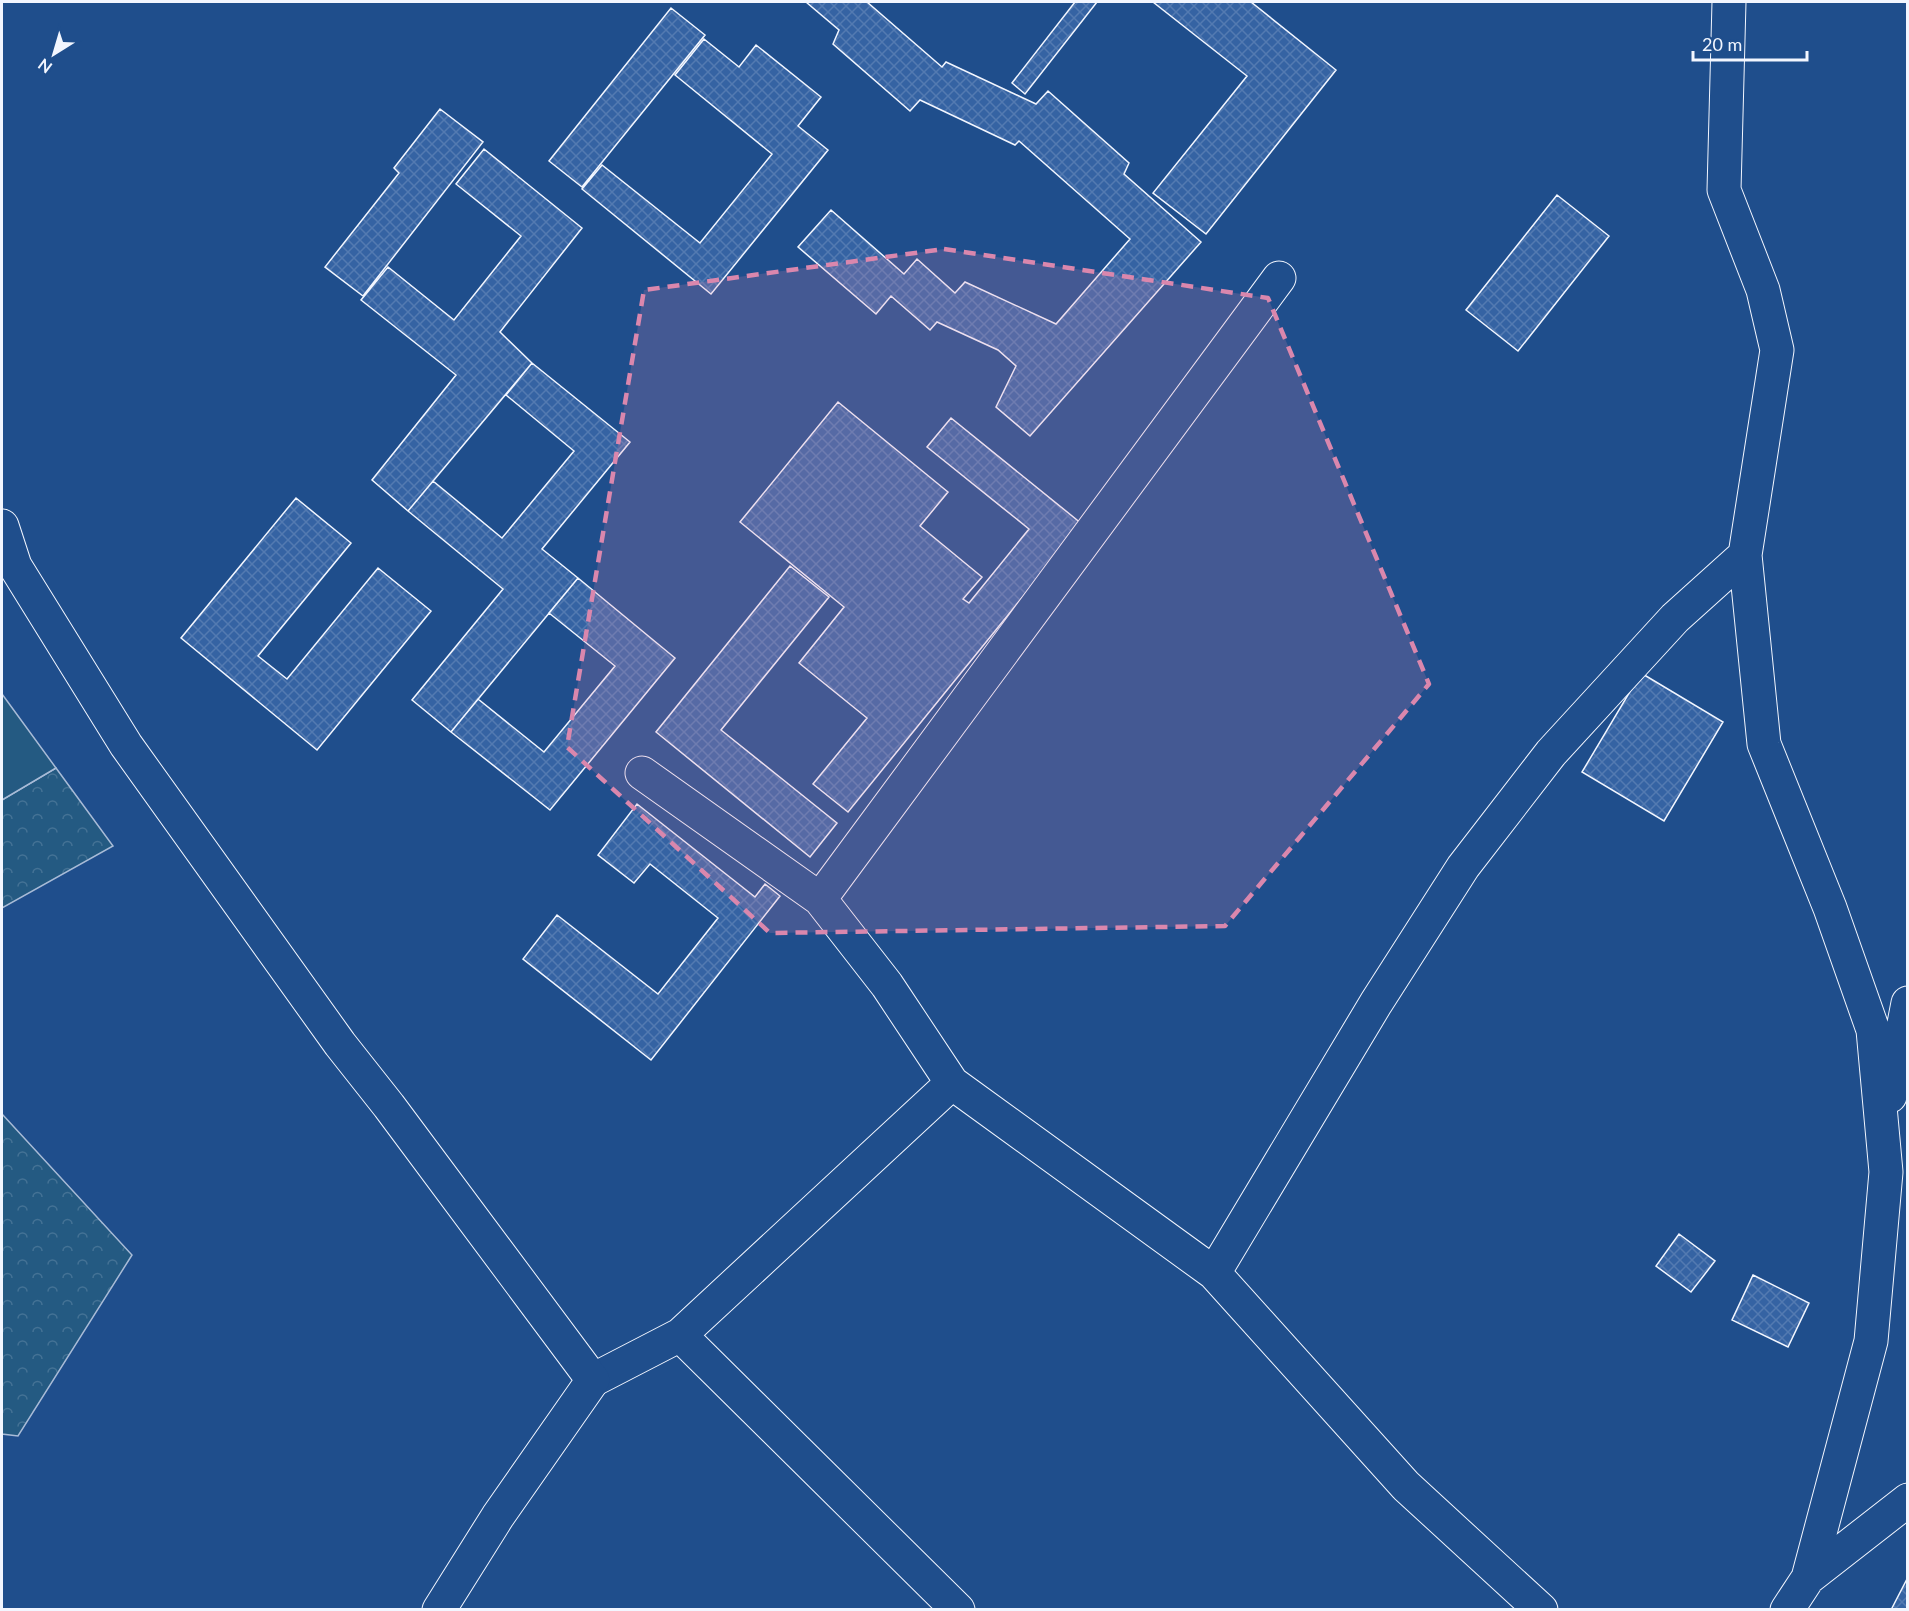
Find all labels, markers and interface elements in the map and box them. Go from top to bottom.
north arrow [24,24,84,84]
scale bar [1693,24,1807,62]
text: 20 m [1702,33,1742,55]
text: N [34,55,55,78]

